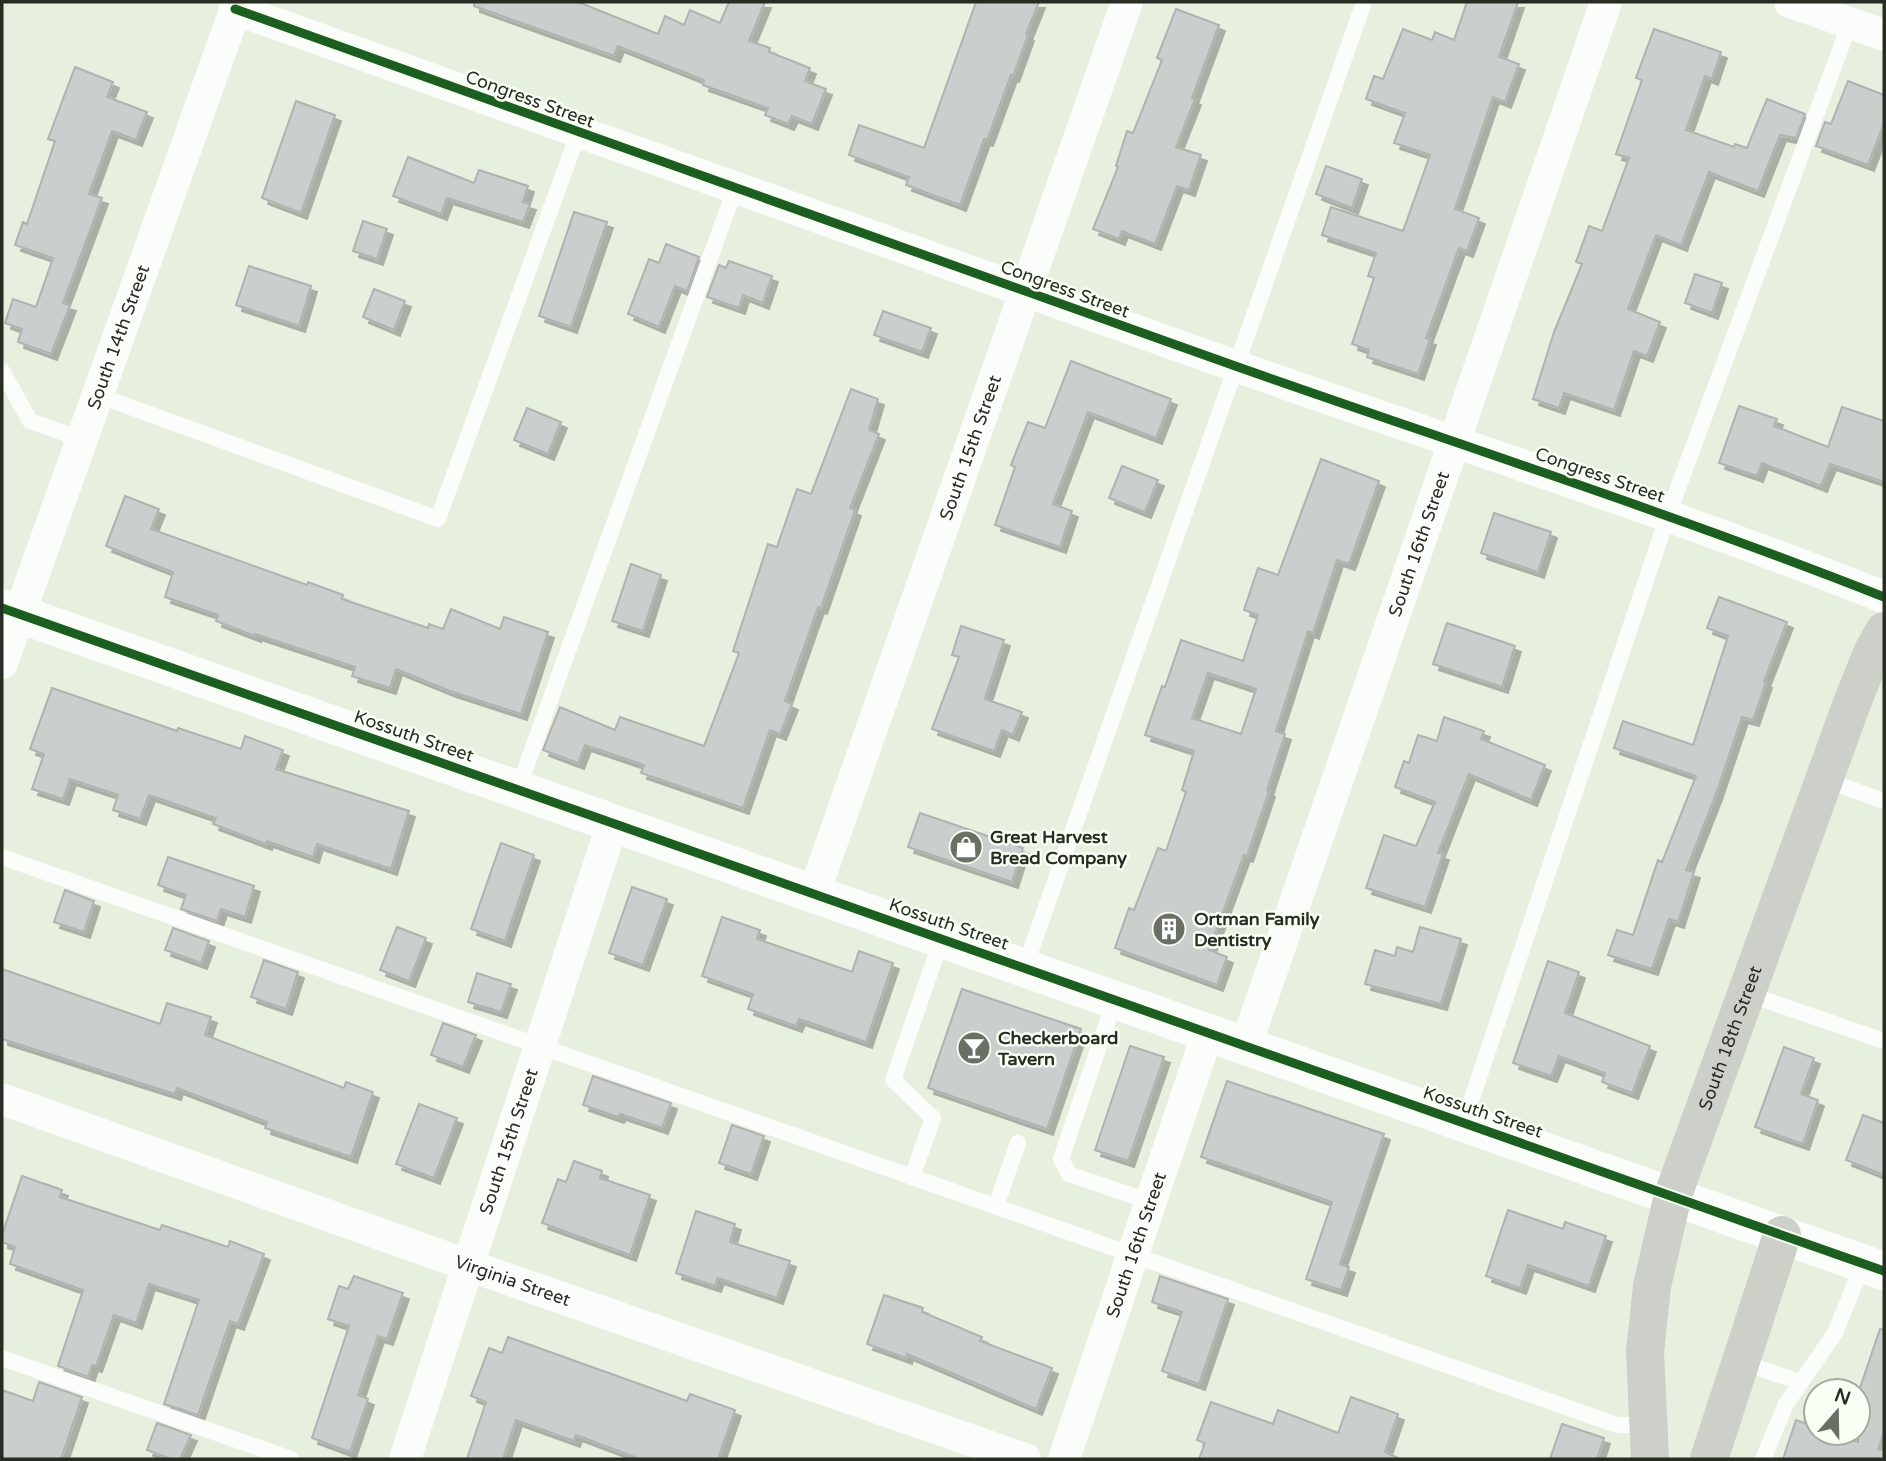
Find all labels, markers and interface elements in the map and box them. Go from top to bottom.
street label: Congress Street [462,65,598,133]
street label: Congress Street [997,255,1133,323]
street label: South 14th Street [82,262,154,413]
street label: South 15th Street [935,372,1006,523]
street label: Congress Street [1532,443,1668,508]
street label: South 16th Street [1384,468,1454,620]
street label: Kossuth Street [351,705,477,767]
place label: Great Harvest Bread Company [990,826,1127,869]
shop icon: Great Harvest Bread Company [947,828,985,866]
street label: Kossuth Street [886,893,1012,955]
place label: Ortman Family Dentistry [1194,908,1320,951]
building icon: Ortman Family Dentistry [1150,910,1188,948]
street label: South 18th Street [1694,963,1767,1113]
place label: Checkerboard Tavern [997,1027,1118,1070]
bar icon: Checkerboard Tavern [955,1029,993,1067]
street label: South 15th Street [475,1066,543,1217]
street label: Kossuth Street [1420,1081,1546,1143]
street label: South 16th Street [1101,1169,1171,1320]
street label: Virginia Street [452,1250,573,1311]
north arrow [1802,1377,1872,1447]
text: N [1832,1384,1853,1410]

